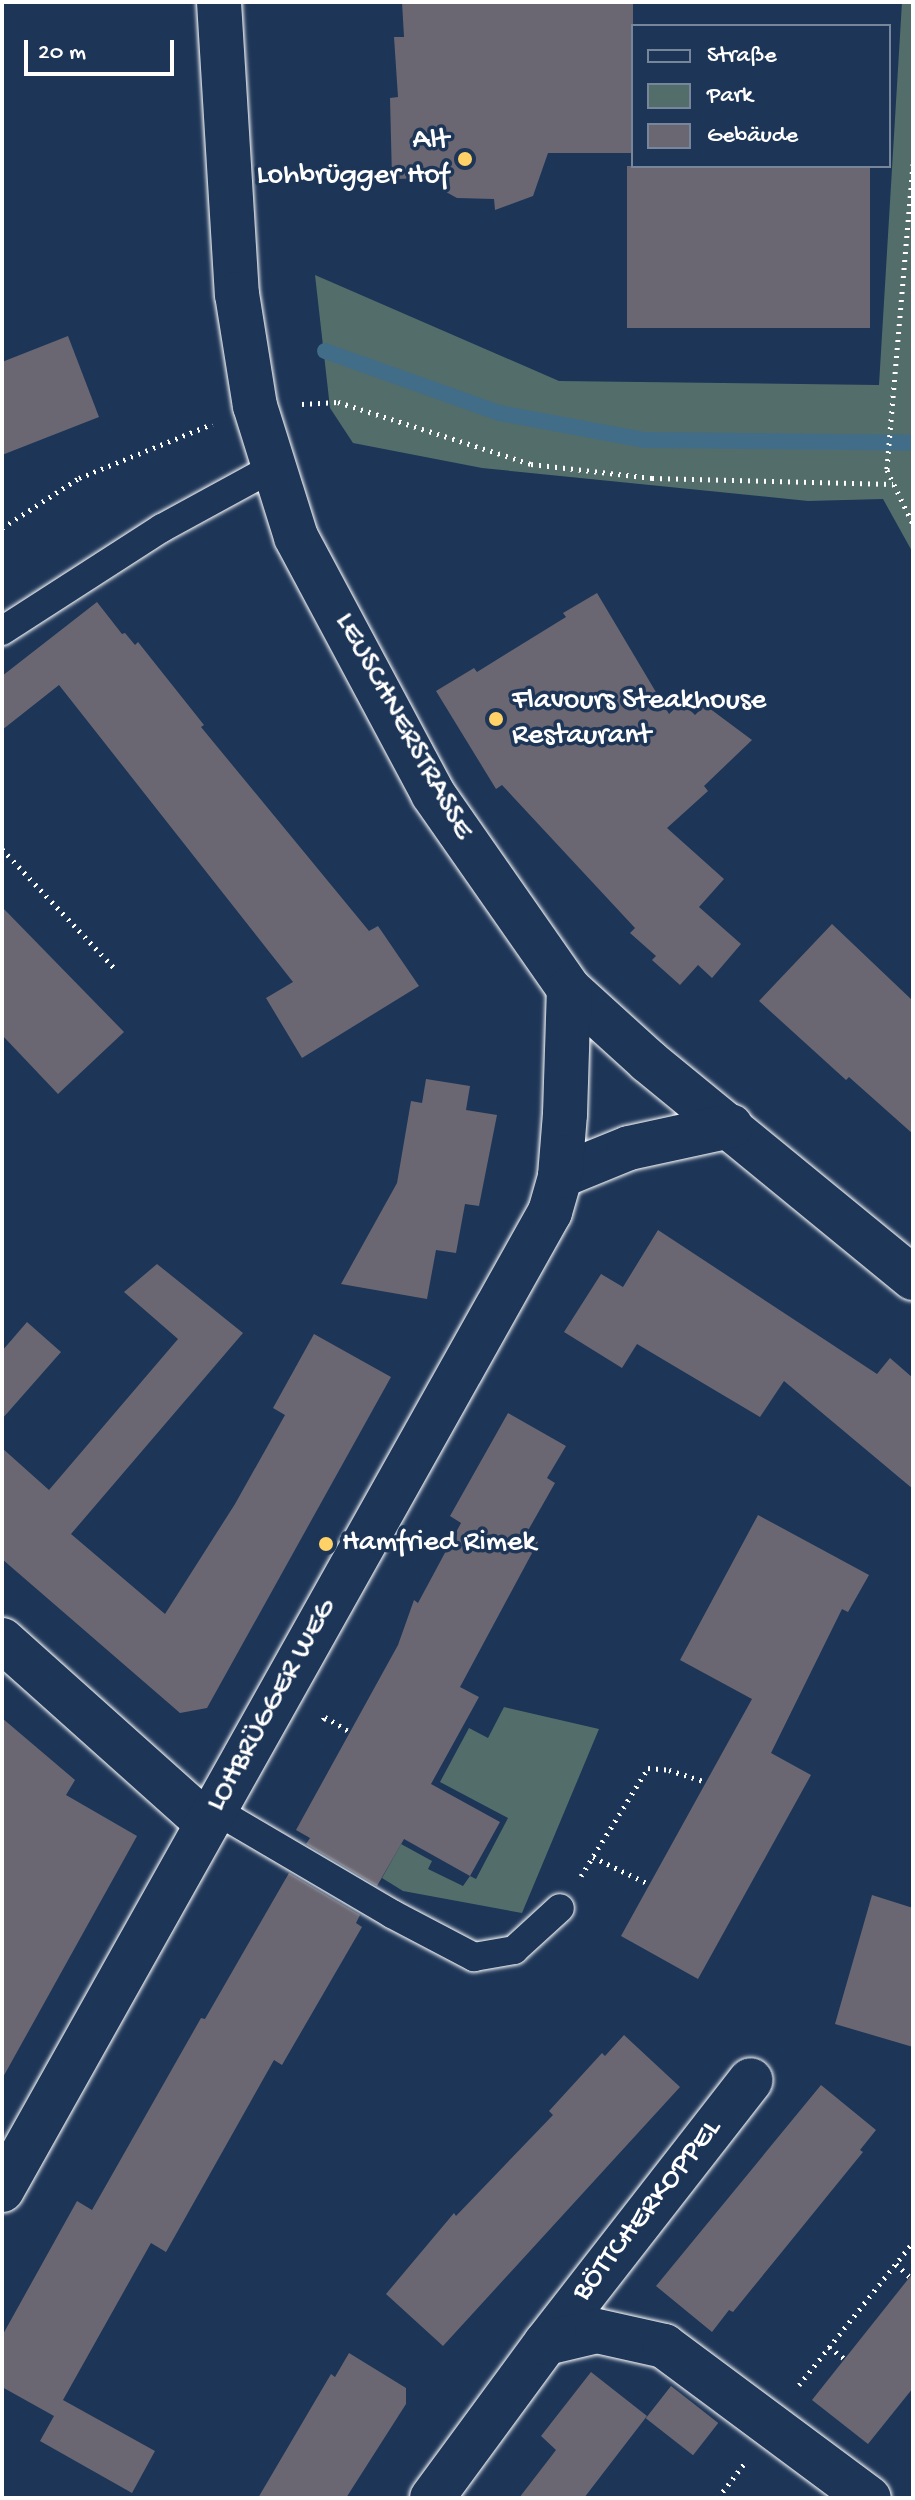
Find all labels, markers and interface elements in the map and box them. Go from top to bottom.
scale bar [28,24,178,74]
legend [631,24,891,168]
text: 20 m [38,39,86,68]
text: Straße [707,42,777,71]
text: Park [707,82,753,111]
text: Gebäude [707,122,798,151]
place label: Alt Lohbrügger Hof [257,124,449,194]
marker: Alt Lohbrügger Hof [456,150,474,168]
street label: LEUSCHNERSTRASSE [325,607,479,847]
place label: Flavours Steakhouse Restaurant [512,684,766,754]
marker: Flavours Steakhouse Restaurant [487,710,505,728]
place label: Hamfried Rimek [342,1526,536,1562]
marker: Hamfried Rimek [317,1535,335,1553]
street label: LOHBRÜGGER WEG [200,1594,346,1818]
street label: BÖTTCHERKOPPEL [566,2113,730,2309]

